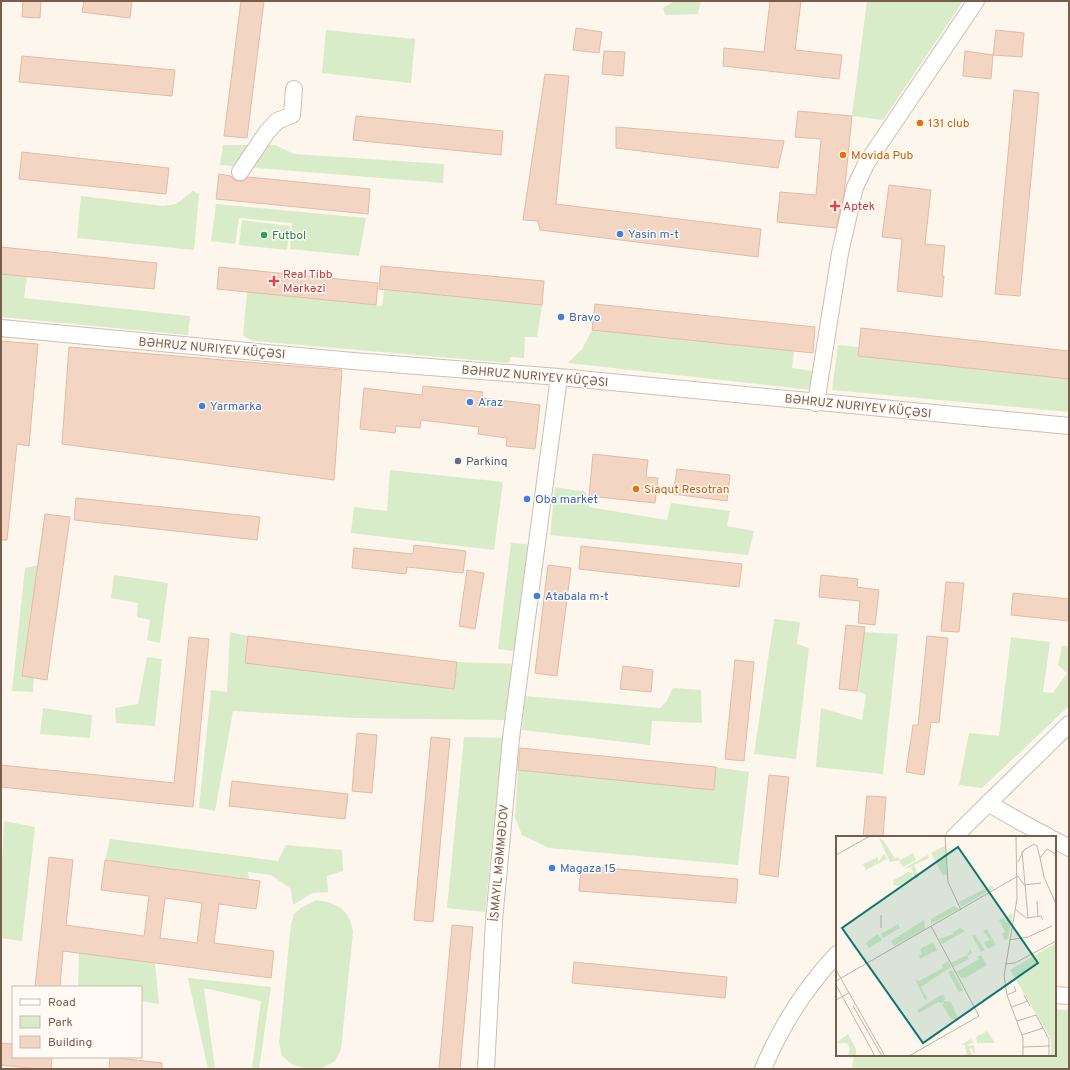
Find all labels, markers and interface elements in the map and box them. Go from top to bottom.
place label: 131 club [928,116,970,132]
marker: 131 club [915,118,925,128]
place label: Movida Pub [851,148,914,164]
marker: Movida Pub [838,150,848,160]
place label: Aptek [843,199,875,215]
marker: Aptek [830,201,840,211]
place label: Yasin m-t [628,227,679,243]
place label: Futbol [272,228,306,244]
marker: Yasin m-t [615,229,625,239]
marker: Futbol [259,230,269,240]
place label: Real Tibb Mərkəzi [283,267,333,297]
marker: Real Tibb Mərkəzi [268,275,280,287]
place label: Bravo [569,310,601,326]
marker: Bravo [556,312,566,322]
street label: BƏHRUZ NURIYEV KÜÇƏSI [138,335,286,363]
street label: BƏHRUZ NURIYEV KÜÇƏSI [461,363,609,391]
street label: BƏHRUZ NURIYEV KÜÇƏSI [784,391,932,423]
place label: Araz [478,395,503,411]
marker: Araz [465,397,475,407]
place label: Yarmarka [210,399,262,415]
marker: Yarmarka [197,401,207,411]
place label: Parkinq [466,454,508,470]
marker: Parkinq [453,456,463,466]
place label: Siaqut Resotran [644,482,729,498]
marker: Siaqut Resotran [631,484,641,494]
place label: Oba market [535,492,598,508]
marker: Oba market [522,494,532,504]
place label: Atabala m-t [545,589,609,605]
marker: Atabala m-t [532,591,542,601]
street label: İSMAYIL MƏMMƏDOV [487,803,513,923]
inset map [836,836,1056,1056]
place label: Magaza 15 [560,861,616,877]
marker: Magaza 15 [547,863,557,873]
legend [12,986,142,1058]
text: Road [48,995,76,1011]
text: Park [48,1015,73,1031]
text: Building [48,1035,92,1051]

